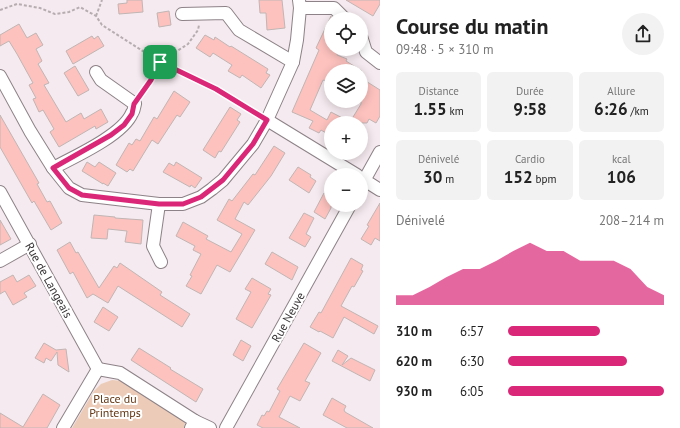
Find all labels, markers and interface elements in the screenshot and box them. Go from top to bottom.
map controls [324,12,368,212]
button: locate [324,12,368,56]
text: Course du matin [396,12,548,40]
button: share [622,13,664,55]
text: 09:48 · 5 × 310 m [396,41,493,58]
pin [143,45,177,79]
icon: arrive [149,51,171,73]
button: layers [324,64,368,108]
text: Distance [419,84,459,98]
text: Durée [516,84,544,98]
text: Allure [607,84,635,98]
text: 1.55 [414,98,447,120]
text: 9:58 [513,98,547,120]
text: 6:26 [594,98,628,120]
text: km [447,104,464,118]
text: /km [628,104,649,118]
button: + [324,116,368,160]
text: Dénivelé [418,152,459,166]
text: Cardio [515,152,545,166]
text: kcal [612,152,631,166]
text: 30 [423,166,442,188]
text: 152 [504,166,533,188]
text: 106 [607,166,636,188]
button: − [324,168,368,212]
text: m [442,172,454,186]
text: bpm [533,172,556,186]
text: Dénivelé [396,212,445,229]
text: 208–214 m [599,212,664,229]
street label: Rue de Langeais [22,240,76,320]
street label: Rue Neuve [268,289,308,345]
text: 310 m [396,323,432,340]
text: 6:57 [460,323,484,340]
text: 620 m [396,353,432,370]
text: 6:30 [460,353,484,370]
text: 930 m [396,383,432,400]
text: 6:05 [460,383,484,400]
park label: Place du Printemps [89,391,141,420]

